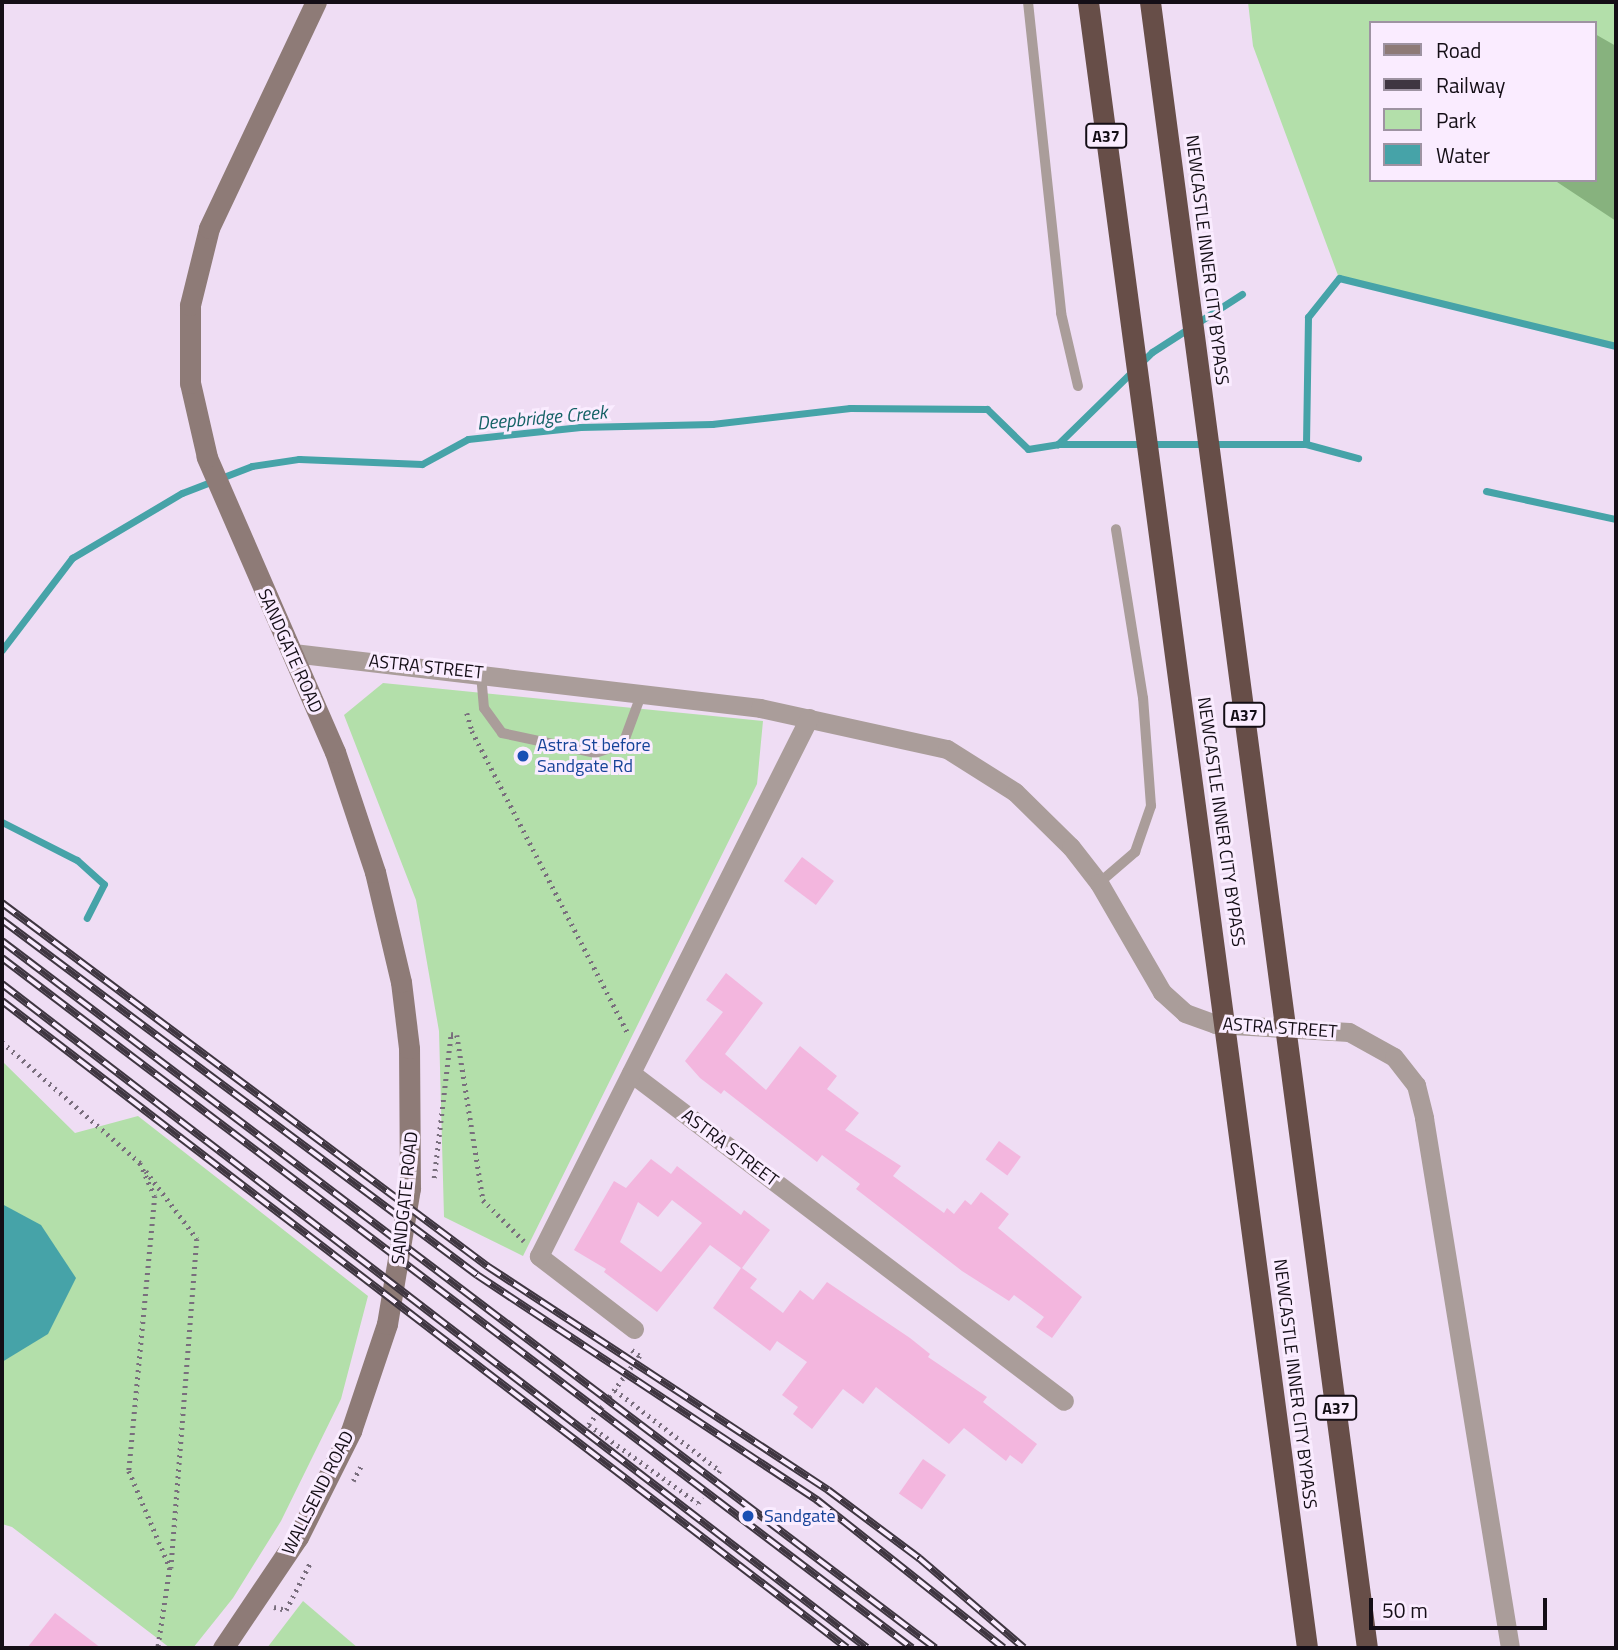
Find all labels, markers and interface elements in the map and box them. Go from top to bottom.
legend [1370,21,1597,182]
text: Road [1436,34,1481,66]
text: Railway [1436,69,1505,101]
text: Park [1436,104,1476,136]
road number: A37 [1085,124,1127,148]
street label: NEWCASTLE INNER CITY BYPASS [1181,134,1233,386]
text: Water [1436,139,1490,171]
water label: Deepbridge Creek [476,400,608,434]
street label: SANDGATE ROAD [253,586,327,716]
street label: ASTRA STREET [368,650,484,684]
street label: NEWCASTLE INNER CITY BYPASS [1193,696,1249,948]
road number: A37 [1223,702,1265,728]
place label: Astra St before Sandgate Rd [537,735,650,778]
marker: Astra St before Sandgate Rd [515,748,531,764]
street label: ASTRA STREET [1222,1013,1338,1043]
street label: ASTRA STREET [678,1105,782,1191]
street label: SANDGATE ROAD [387,1130,423,1266]
street label: NEWCASTLE INNER CITY BYPASS [1269,1258,1321,1510]
road number: A37 [1315,1396,1357,1420]
street label: WALLSEND ROAD [277,1427,359,1559]
place label: Sandgate [764,1505,836,1527]
marker: Sandgate [738,1506,758,1526]
scale bar [1373,1584,1552,1628]
text: 50 m [1382,1594,1428,1626]

